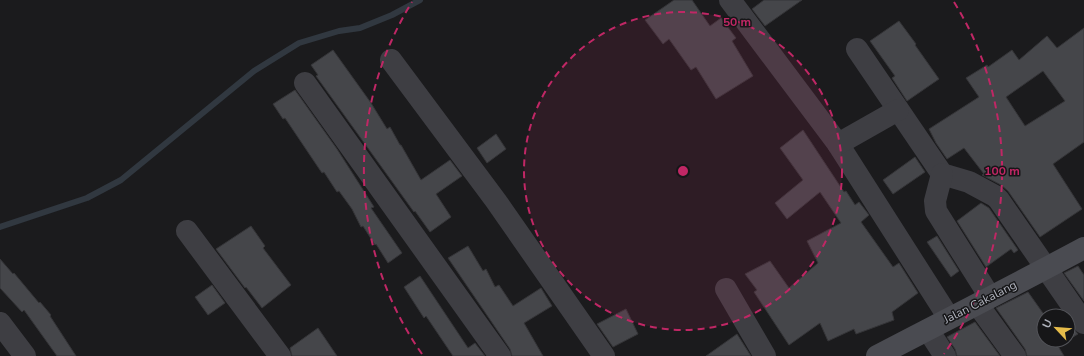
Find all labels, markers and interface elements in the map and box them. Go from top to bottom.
text: 50 m [723,14,751,30]
text: 100 m [984,163,1020,179]
centre of rings [676,164,690,178]
street label: Jalan Cakalang [940,277,1019,328]
north arrow [1036,308,1076,348]
text: U [1039,317,1056,331]

